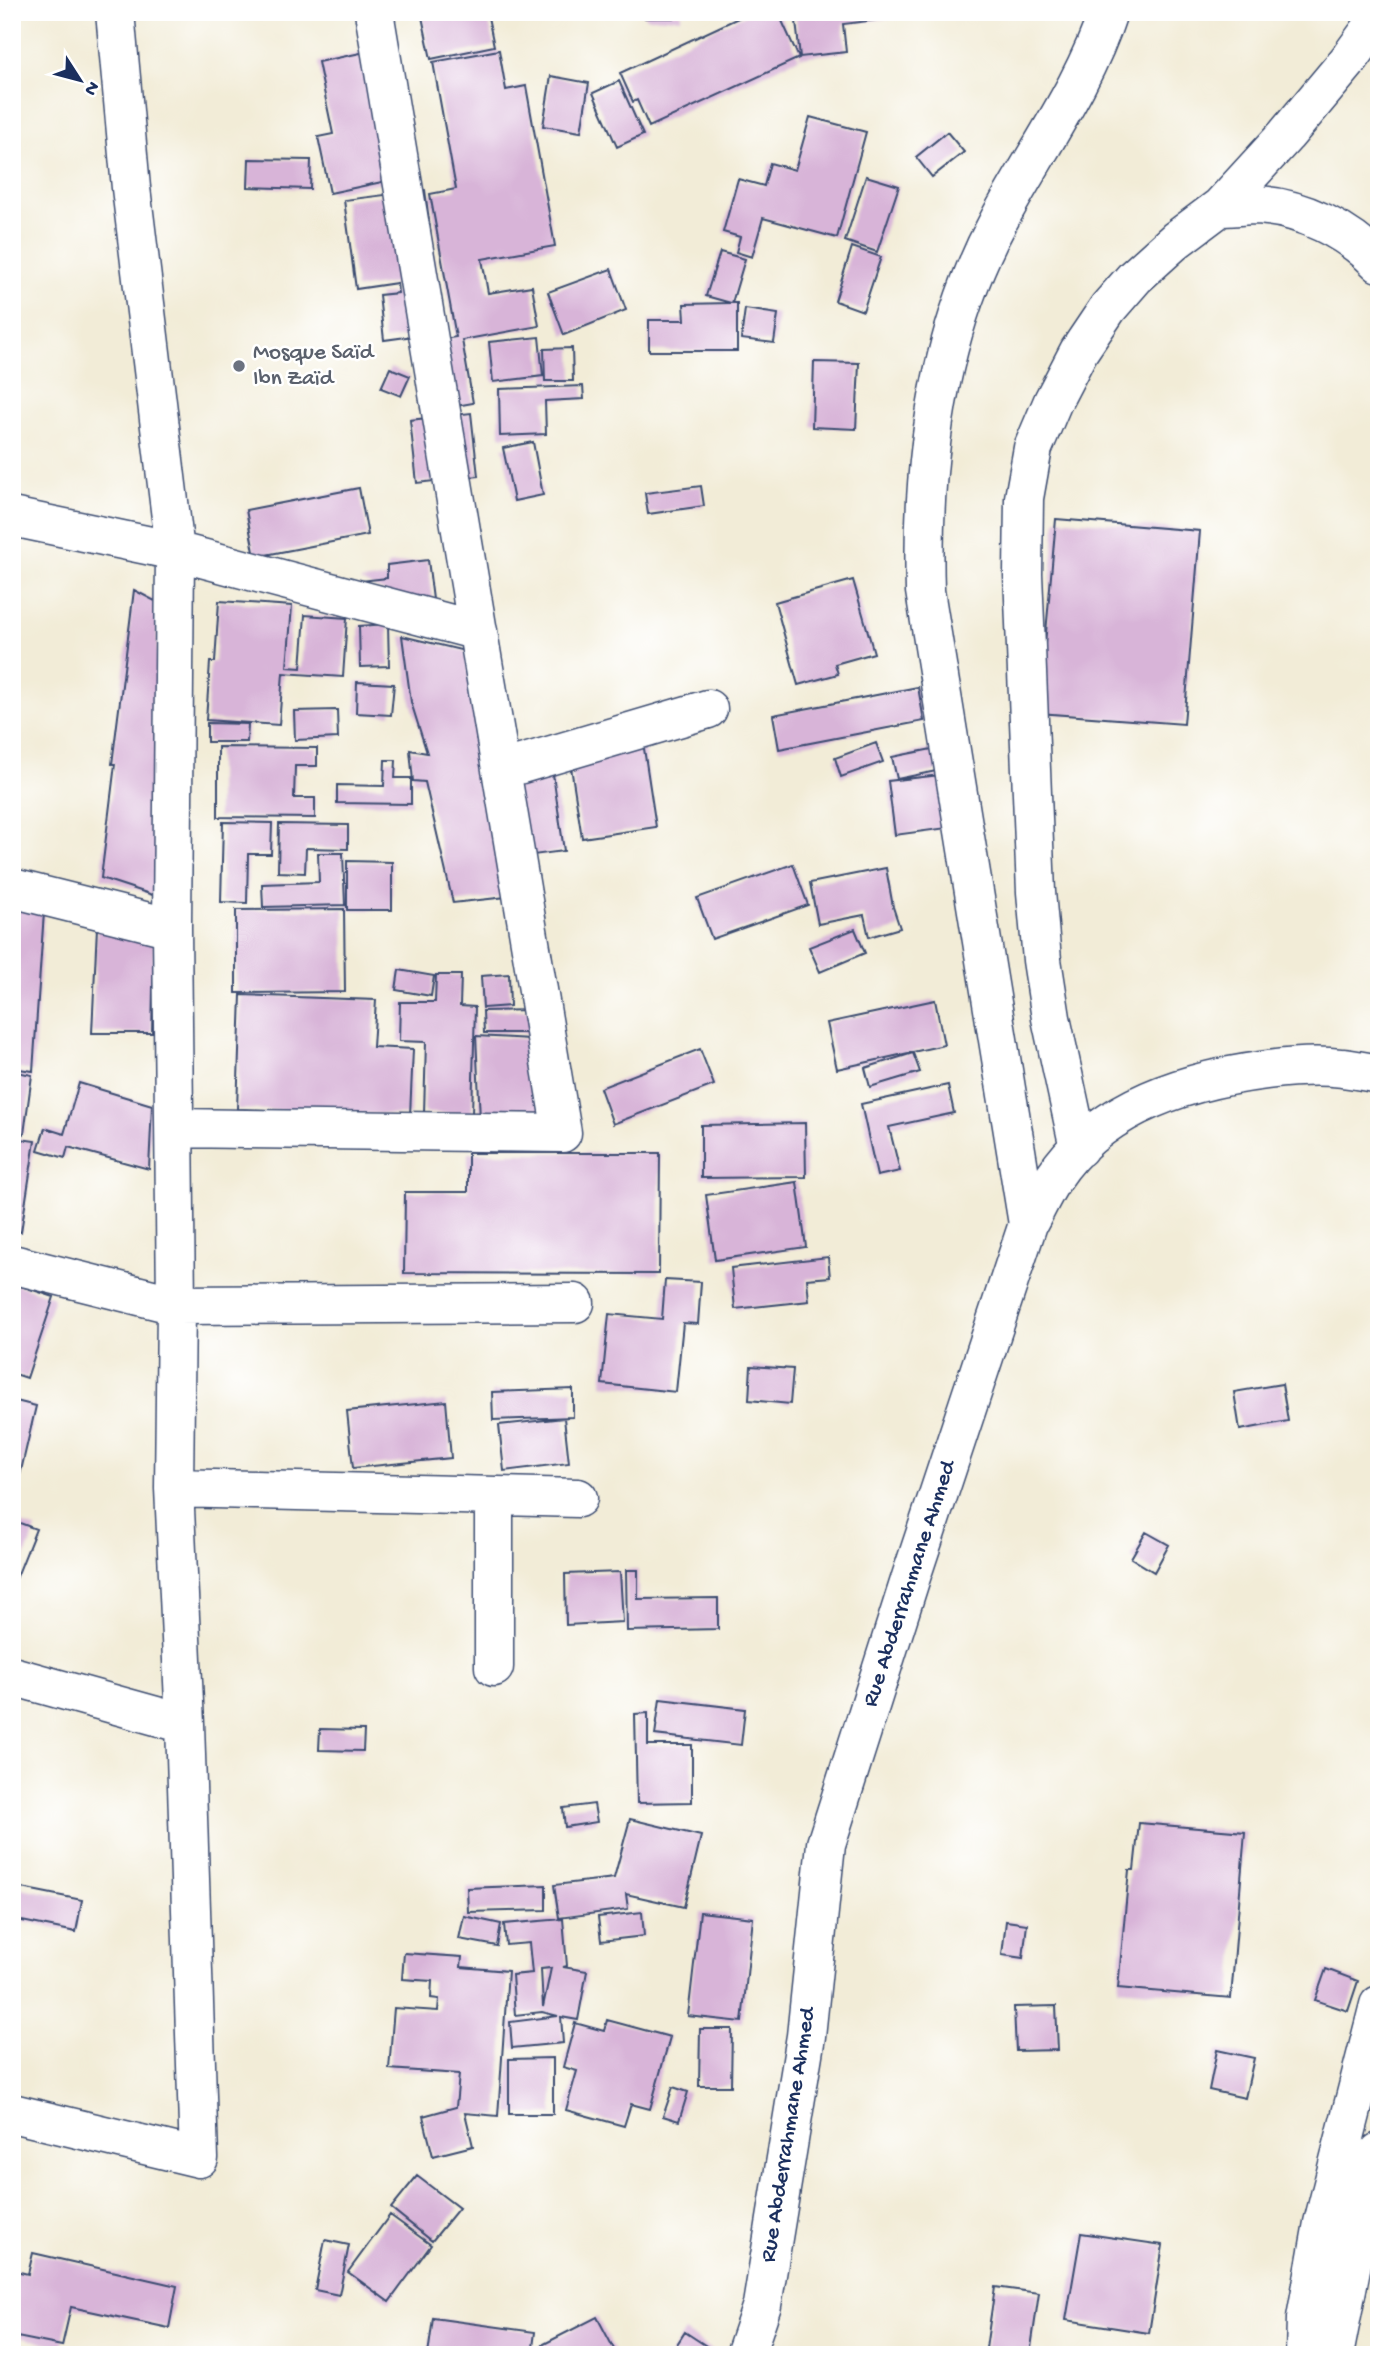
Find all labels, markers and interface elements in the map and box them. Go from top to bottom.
north arrow [46,46,116,116]
text: N [78,76,104,100]
place label: Mosque Saïd Ibn Zaïd [253,340,375,393]
marker: Mosque Saïd Ibn Zaïd [231,358,247,374]
street label: Rue Abderrahmane Ahmed [857,1456,963,1711]
street label: Rue Abderrahmane Ahmed [756,2004,823,2264]

